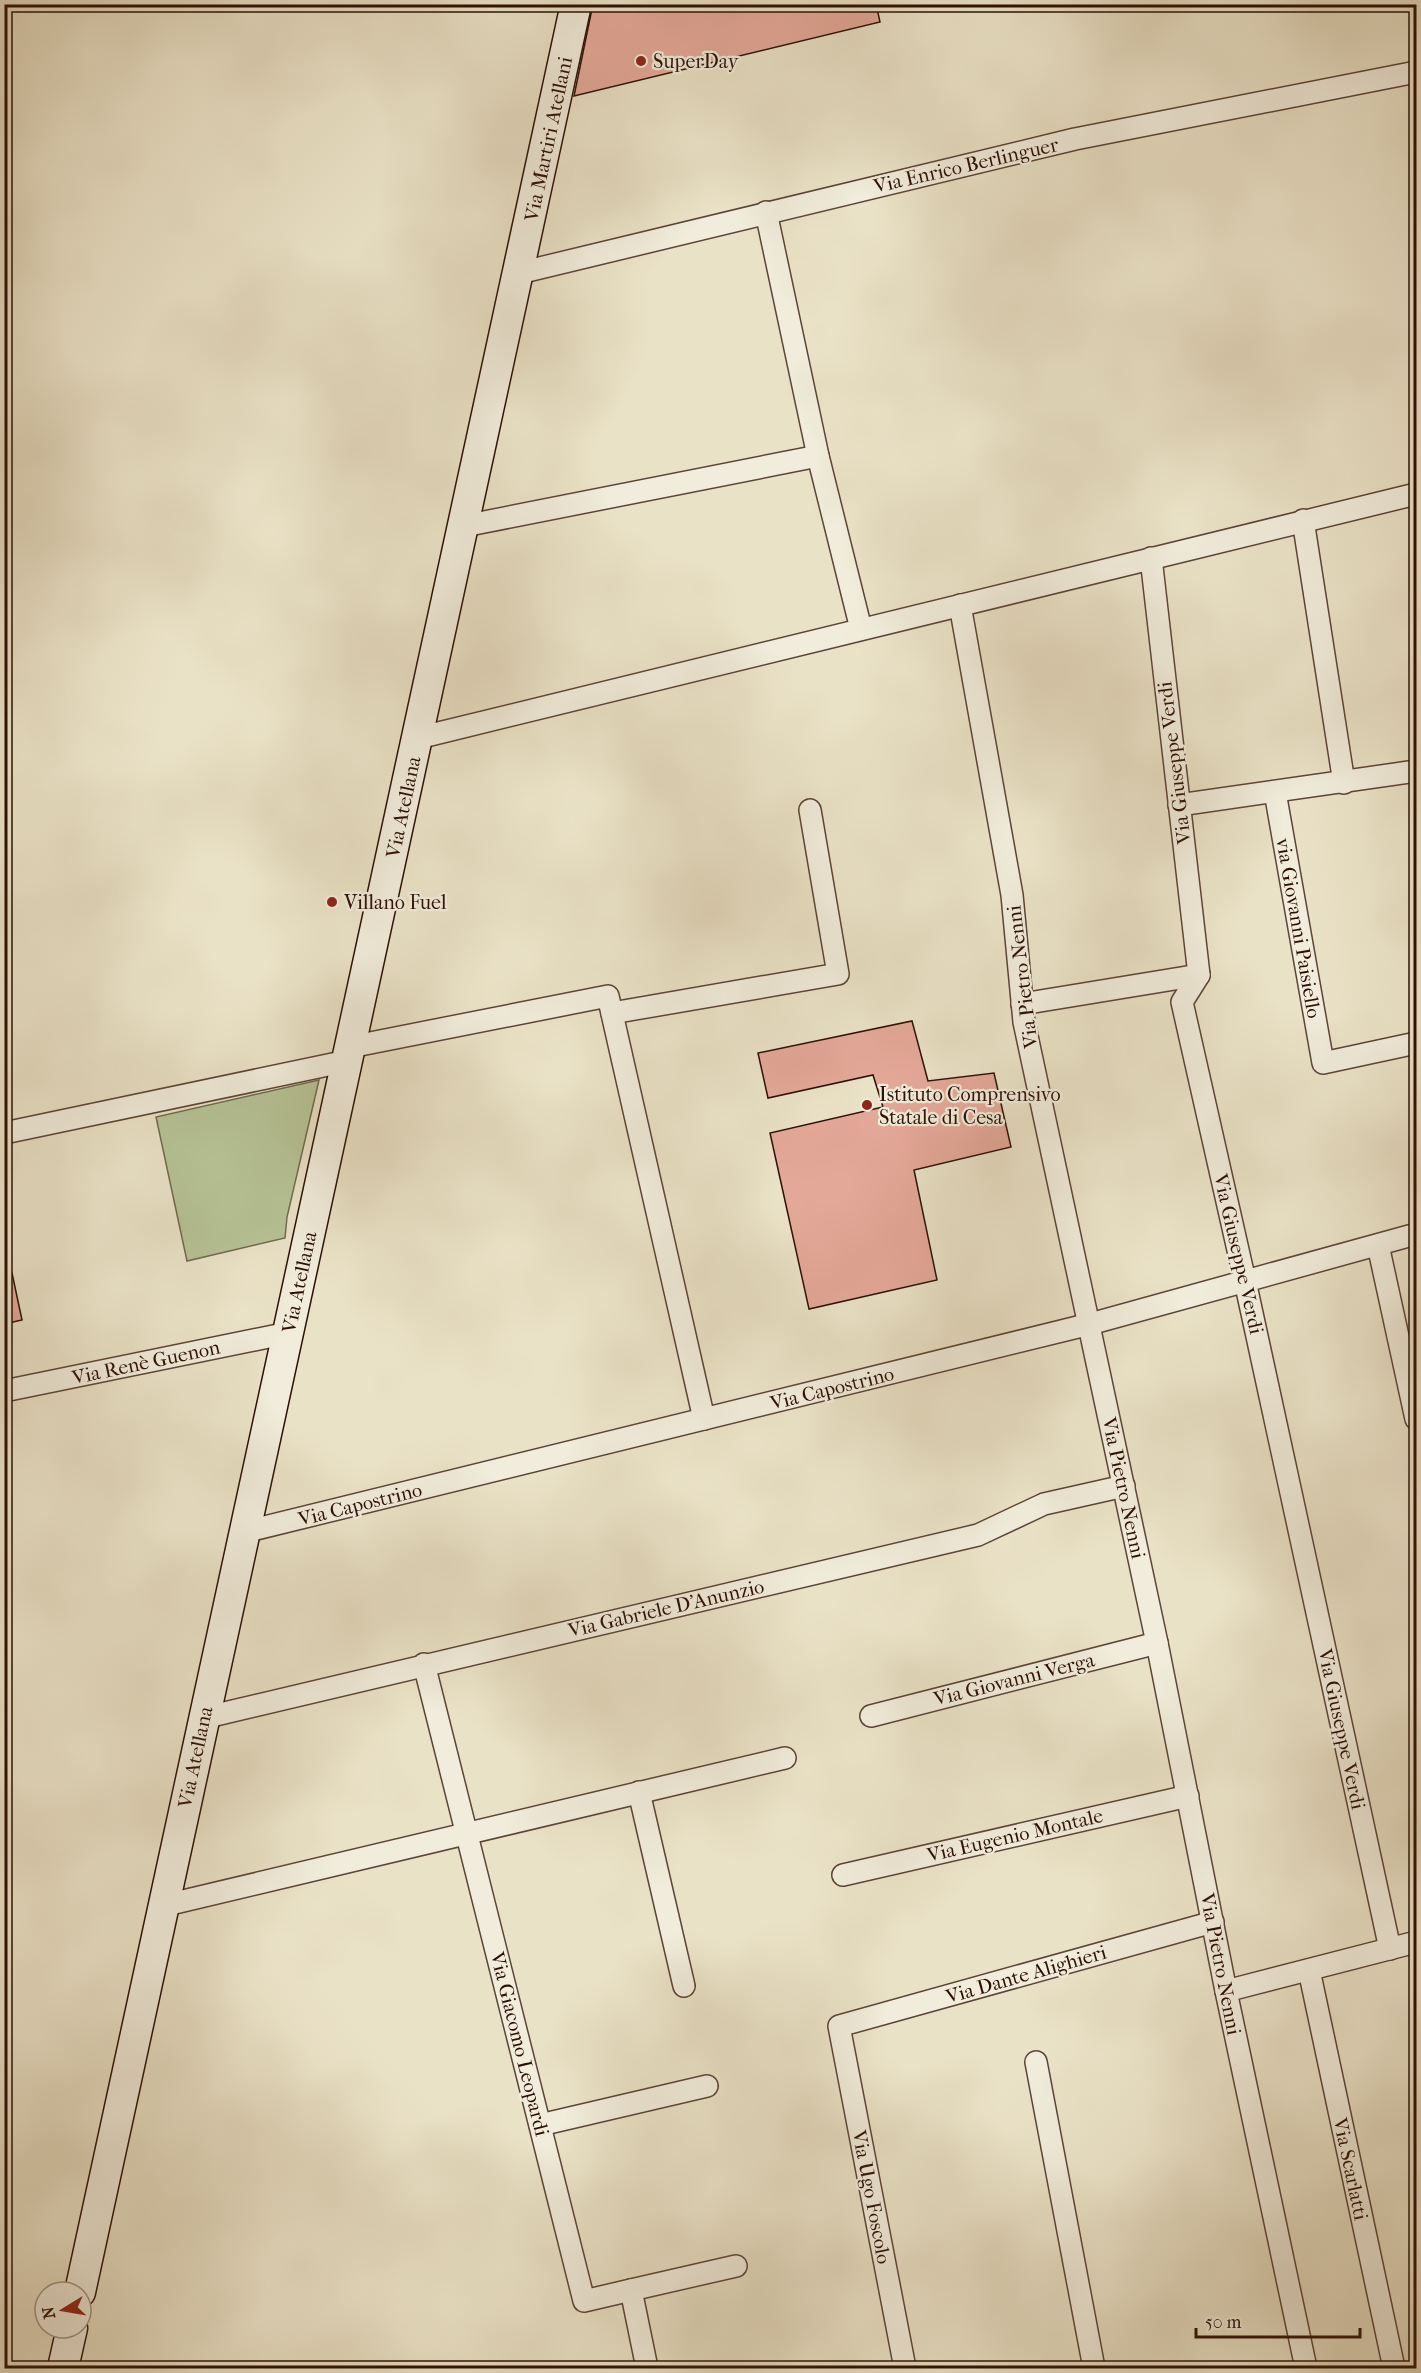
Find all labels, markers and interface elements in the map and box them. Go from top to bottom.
place label: SuperDay [653,50,740,73]
marker: SuperDay [634,54,648,68]
street label: Via Martiri Atellani [520,55,577,225]
street label: Via Enrico Berlinguer [871,133,1061,198]
street label: Via Giuseppe Verdi [1153,680,1196,847]
street label: Via Atellana [381,753,426,861]
street label: via Giovanni Paisiello [1271,836,1326,1020]
place label: Villano Fuel [343,891,447,914]
marker: Villano Fuel [325,895,339,909]
street label: Via Pietro Nenni [1002,904,1043,1051]
place label: Istituto Comprensivo Statale di Cesa [879,1083,1061,1129]
marker: Istituto Comprensivo Statale di Cesa [860,1098,874,1112]
street label: Via Giuseppe Verdi [1209,1171,1268,1337]
street label: Via Atellana [277,1228,322,1336]
street label: Via Renè Guenon [69,1335,223,1390]
street label: Via Capostrino [767,1362,896,1415]
street label: Via Pietro Nenni [1097,1414,1150,1561]
street label: Via Capostrino [295,1478,424,1531]
street label: Via Gabriele D'Anunzio [565,1575,766,1642]
street label: Via Giuseppe Verdi [1313,1646,1370,1812]
street label: Via Giovanni Verga [930,1648,1098,1711]
street label: Via Atellana [173,1703,218,1811]
street label: Via Eugenio Montale [924,1804,1105,1867]
street label: Via Pietro Nenni [1195,1890,1246,2037]
street label: Via Dante Alighieri [942,1941,1109,2009]
street label: Via Giacomo Leopardi [485,1949,554,2139]
street label: Via Scarlatti [1328,2115,1373,2223]
street label: Via Ugo Foscolo [847,2127,896,2266]
north arrow [33,2280,93,2340]
scale bar [1196,2301,1360,2339]
text: N [38,2304,59,2321]
text: 50 m [1205,2312,1242,2333]

